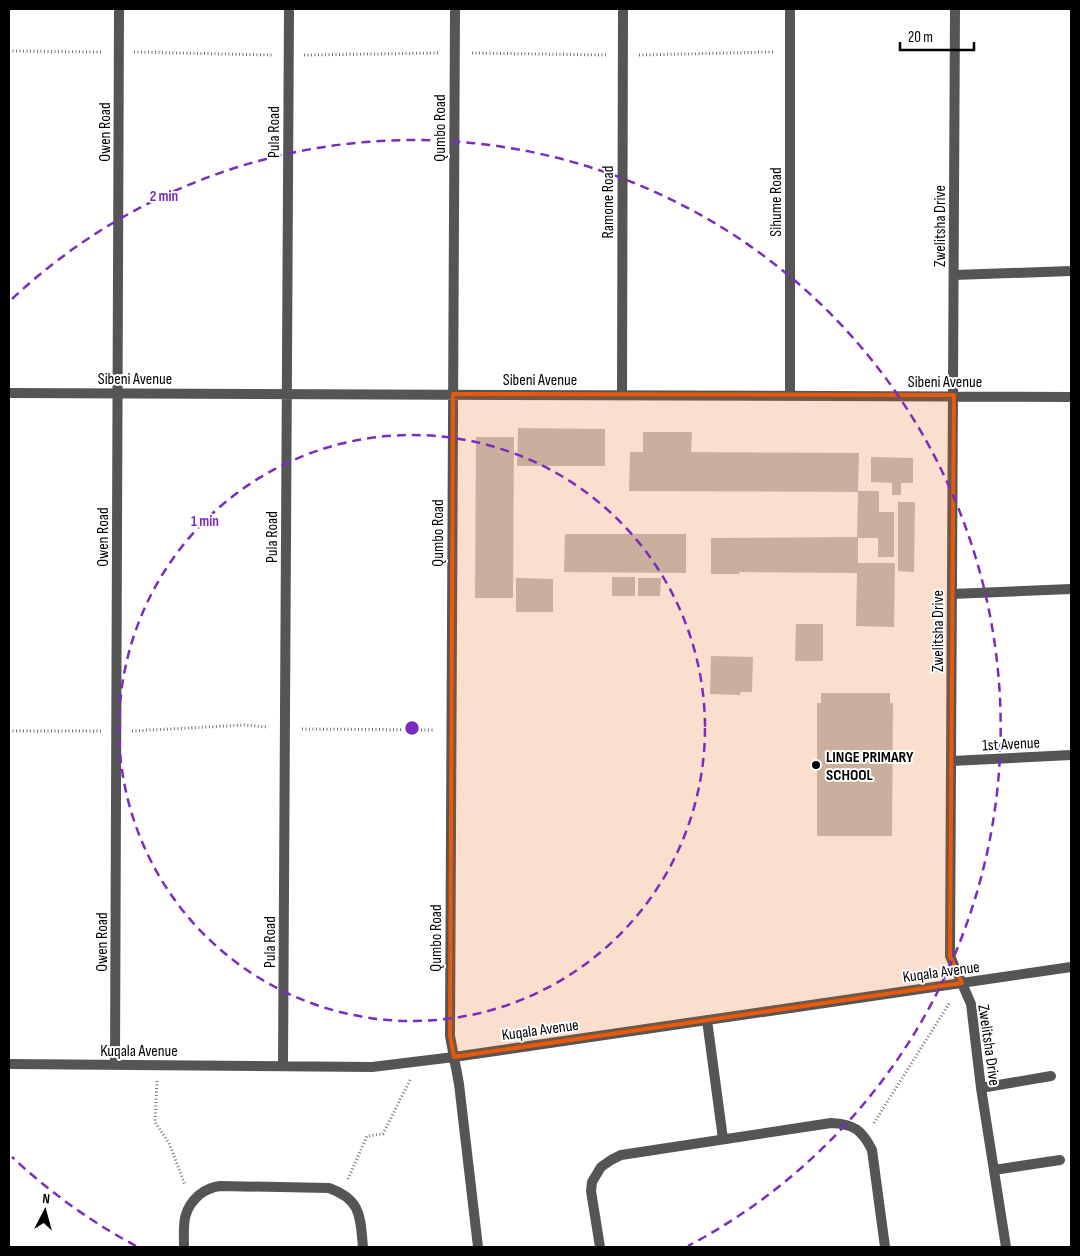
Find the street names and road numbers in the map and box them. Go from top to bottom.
street label: Qumbo Road [431,94,450,162]
street label: Owen Road [96,102,115,162]
street label: Pula Road [265,106,284,158]
street label: Ramone Road [599,166,618,238]
street label: Sihume Road [767,167,786,237]
street label: Zwelitsha Drive [931,185,950,267]
street label: Sibeni Avenue [98,370,172,389]
street label: Sibeni Avenue [503,371,577,390]
street label: Sibeni Avenue [908,373,982,392]
street label: Qumbo Road [429,499,448,567]
street label: Owen Road [94,507,113,567]
street label: Pula Road [263,511,282,563]
street label: Zwelitsha Drive [929,590,948,672]
street label: 1st Avenue [982,733,1040,755]
street label: Qumbo Road [427,904,446,972]
street label: Owen Road [93,912,112,972]
street label: Pula Road [261,916,280,968]
street label: Kuqala Avenue [902,958,981,987]
street label: Zwelitsha Drive [973,1003,1004,1087]
street label: Kuqala Avenue [501,1016,580,1045]
street label: Kuqala Avenue [100,1042,178,1061]

